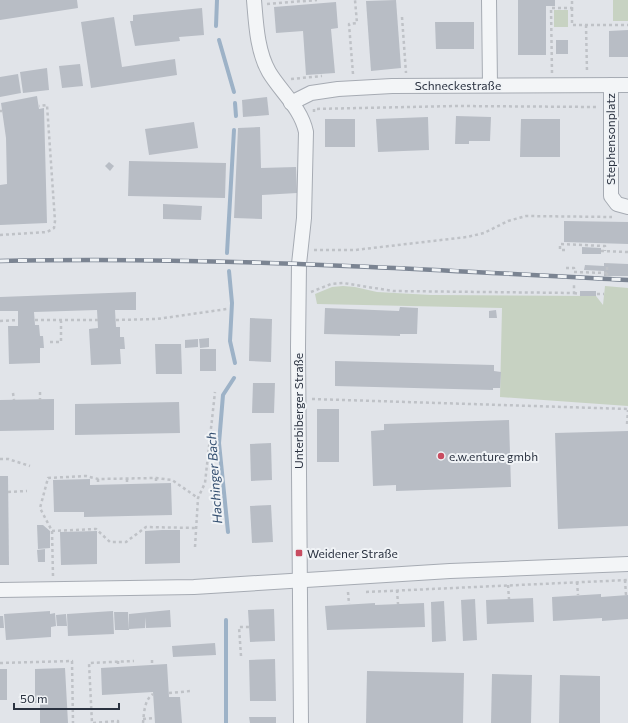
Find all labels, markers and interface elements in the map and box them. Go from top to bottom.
street label: Schneckestraße [415,78,501,92]
street label: Stephensonplatz [603,93,617,185]
street label: Unterbiberger Straße [291,353,305,469]
water label: Hachinger Bach [203,432,225,524]
place label: e.w.enture gmbh [449,449,538,463]
marker: e.w.enture gmbh [436,451,446,461]
place label: Weidener Straße [307,546,398,560]
marker: Weidener Straße [294,548,304,558]
scale bar [14,685,119,711]
text: 50 m [20,691,48,705]

